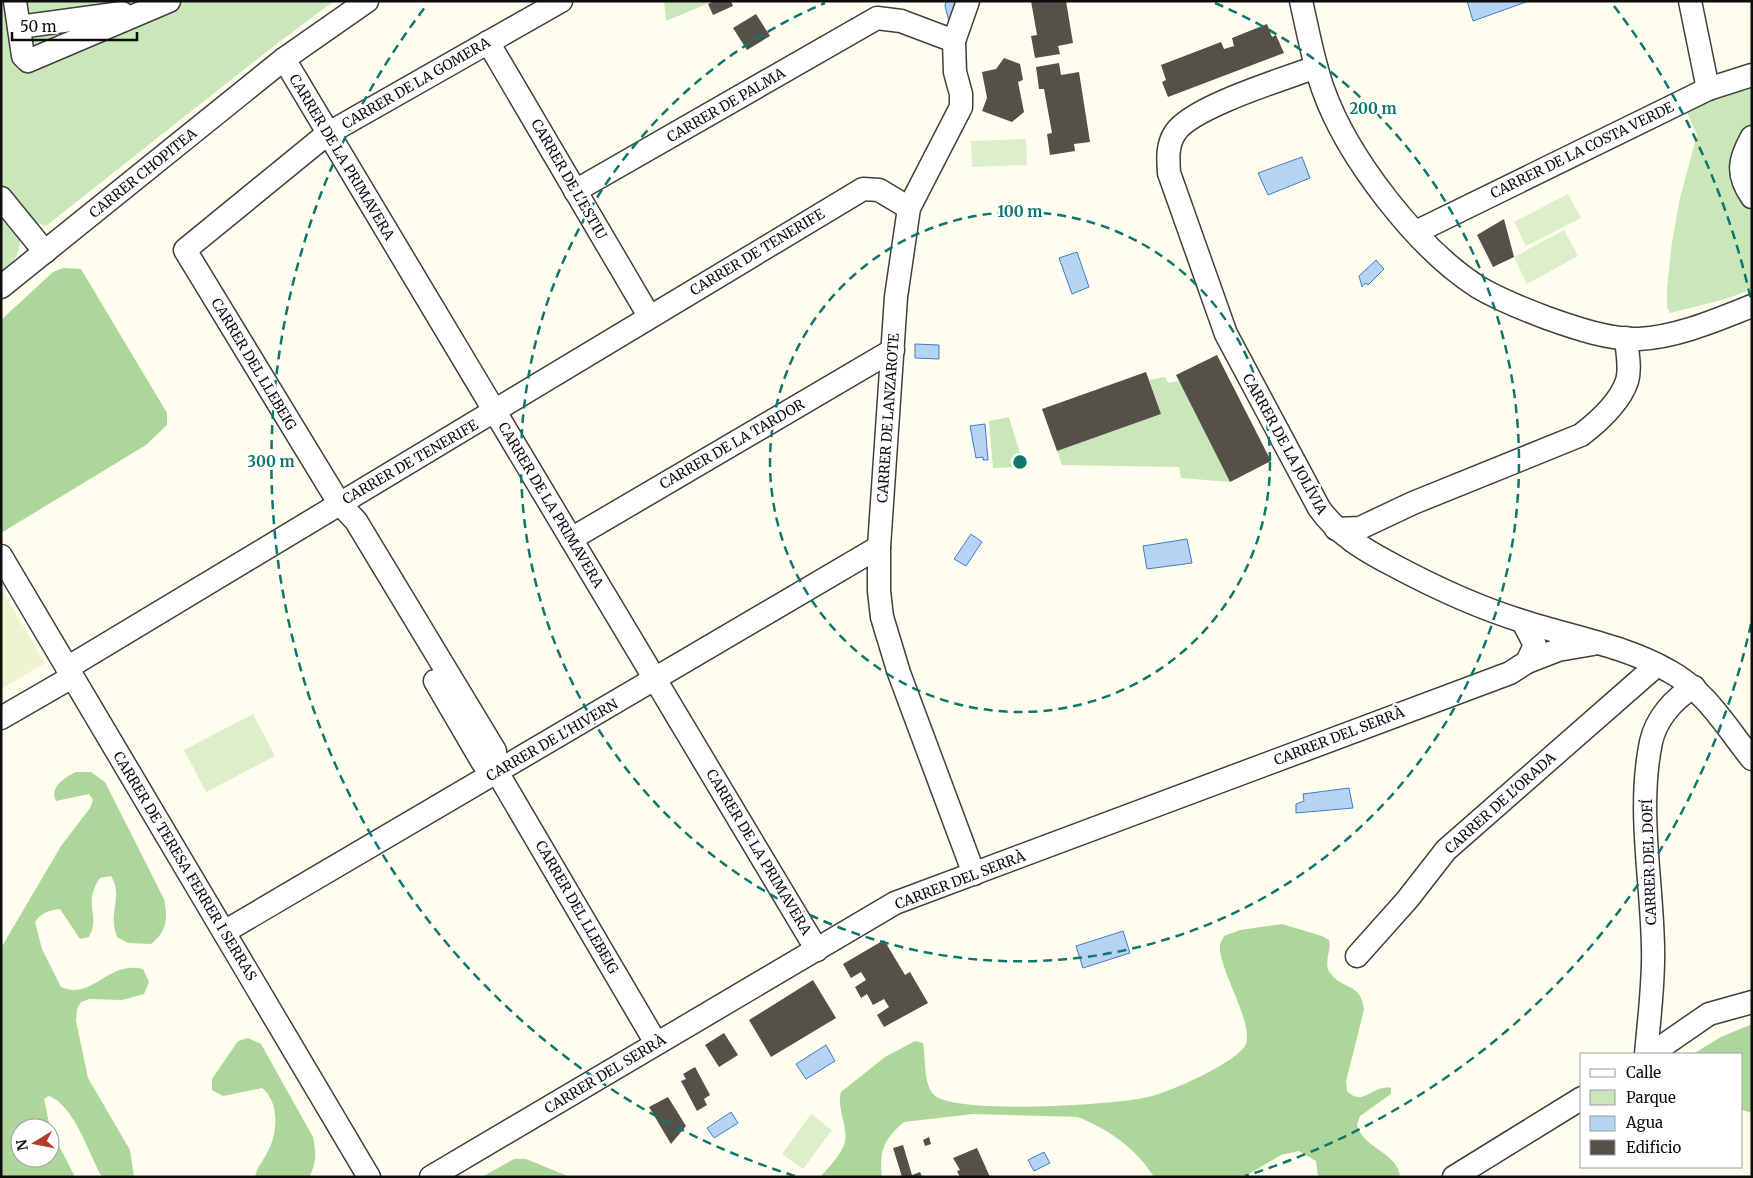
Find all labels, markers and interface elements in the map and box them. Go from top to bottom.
scale bar [12,10,138,42]
text: 50 m [20,17,57,36]
street label: CARRER DE LA GOMERA [339,33,493,133]
street label: CARRER DE PALMA [664,64,788,146]
street label: CARRER DE LA PRIMAVERA [285,71,399,243]
street label: CARRER DE LA COSTA VERDE [1487,98,1677,202]
text: 200 m [1349,99,1397,118]
street label: CARRER DE L'ESTIU [527,116,611,243]
street label: CARRER CHOPITEA [86,124,201,222]
text: 100 m [998,202,1042,221]
street label: CARRER DE TENERIFE [686,205,828,299]
street label: CARRER DEL LLEBEIG [207,295,301,433]
street label: CARRER DE LANZAROTE [873,332,903,503]
street label: CARRER DE LA JOLÍVIA [1239,370,1331,518]
street label: CARRER DE LA TARDOR [656,395,808,493]
street label: CARRER DE TENERIFE [339,416,481,508]
street label: CARRER DE LA PRIMAVERA [494,419,608,591]
text: 300 m [247,452,295,471]
centre of rings [1011,453,1029,471]
street label: CARRER DE L'HIVERN [483,695,621,785]
street label: CARRER DEL SERRÀ [1271,703,1407,769]
street label: CARRER DE TERESA FERRER I SERRAS [109,748,261,984]
street label: CARRER DE L'ORADA [1441,748,1559,858]
street label: CARRER DE LA PRIMAVERA [702,766,816,938]
street label: CARRER DEL DOFÍ [1638,799,1660,925]
street label: CARRER DEL LLEBEIG [531,837,623,977]
street label: CARRER DEL SERRÀ [892,847,1028,913]
street label: CARRER DEL SERRÀ [541,1031,669,1117]
legend [1580,1053,1743,1168]
text: Calle [1626,1063,1661,1082]
text: Parque [1626,1088,1676,1107]
text: Agua [1625,1113,1663,1132]
north arrow [10,1118,60,1168]
text: N [12,1138,32,1152]
text: Edificio [1626,1138,1682,1157]

